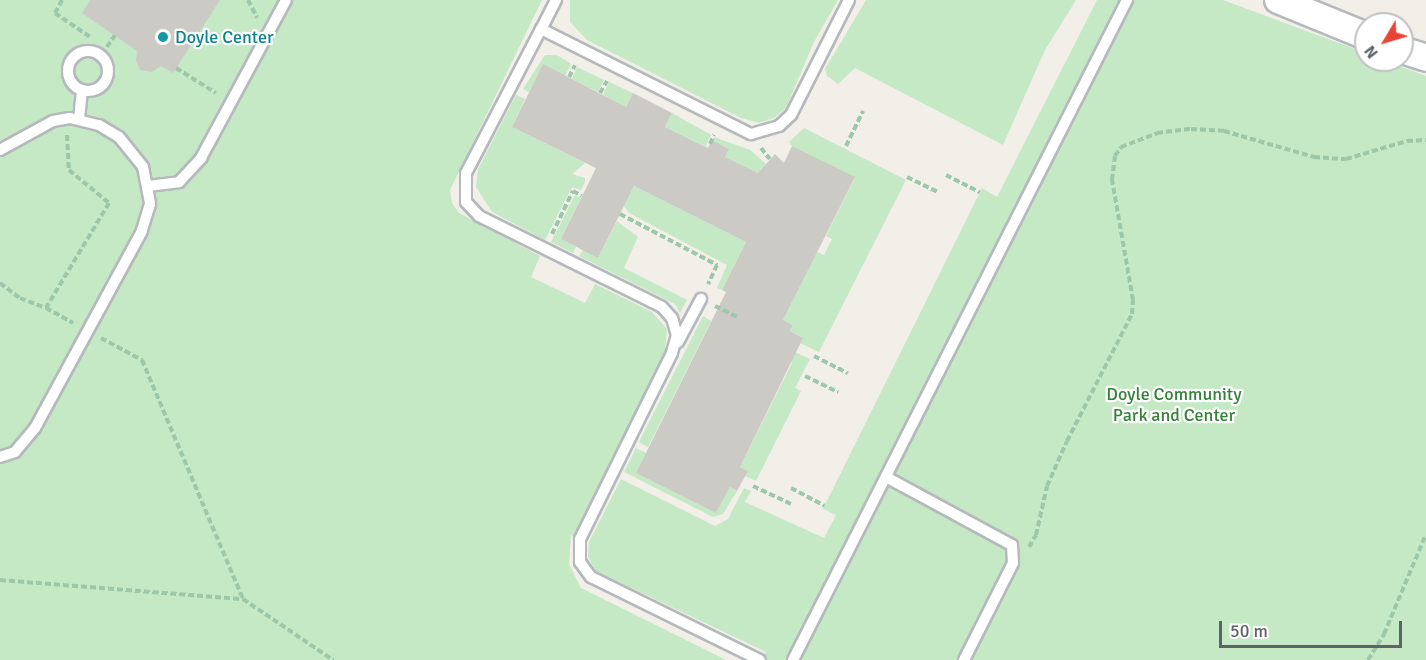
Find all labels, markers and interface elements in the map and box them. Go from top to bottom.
north arrow [1354,12,1414,72]
place label: Doyle Center [175,26,274,48]
marker: Doyle Center [156,30,170,44]
text: N [1360,41,1383,62]
park label: Doyle Community Park and Center [1106,384,1242,426]
scale bar [1222,609,1405,647]
text: 50 m [1230,620,1268,642]

